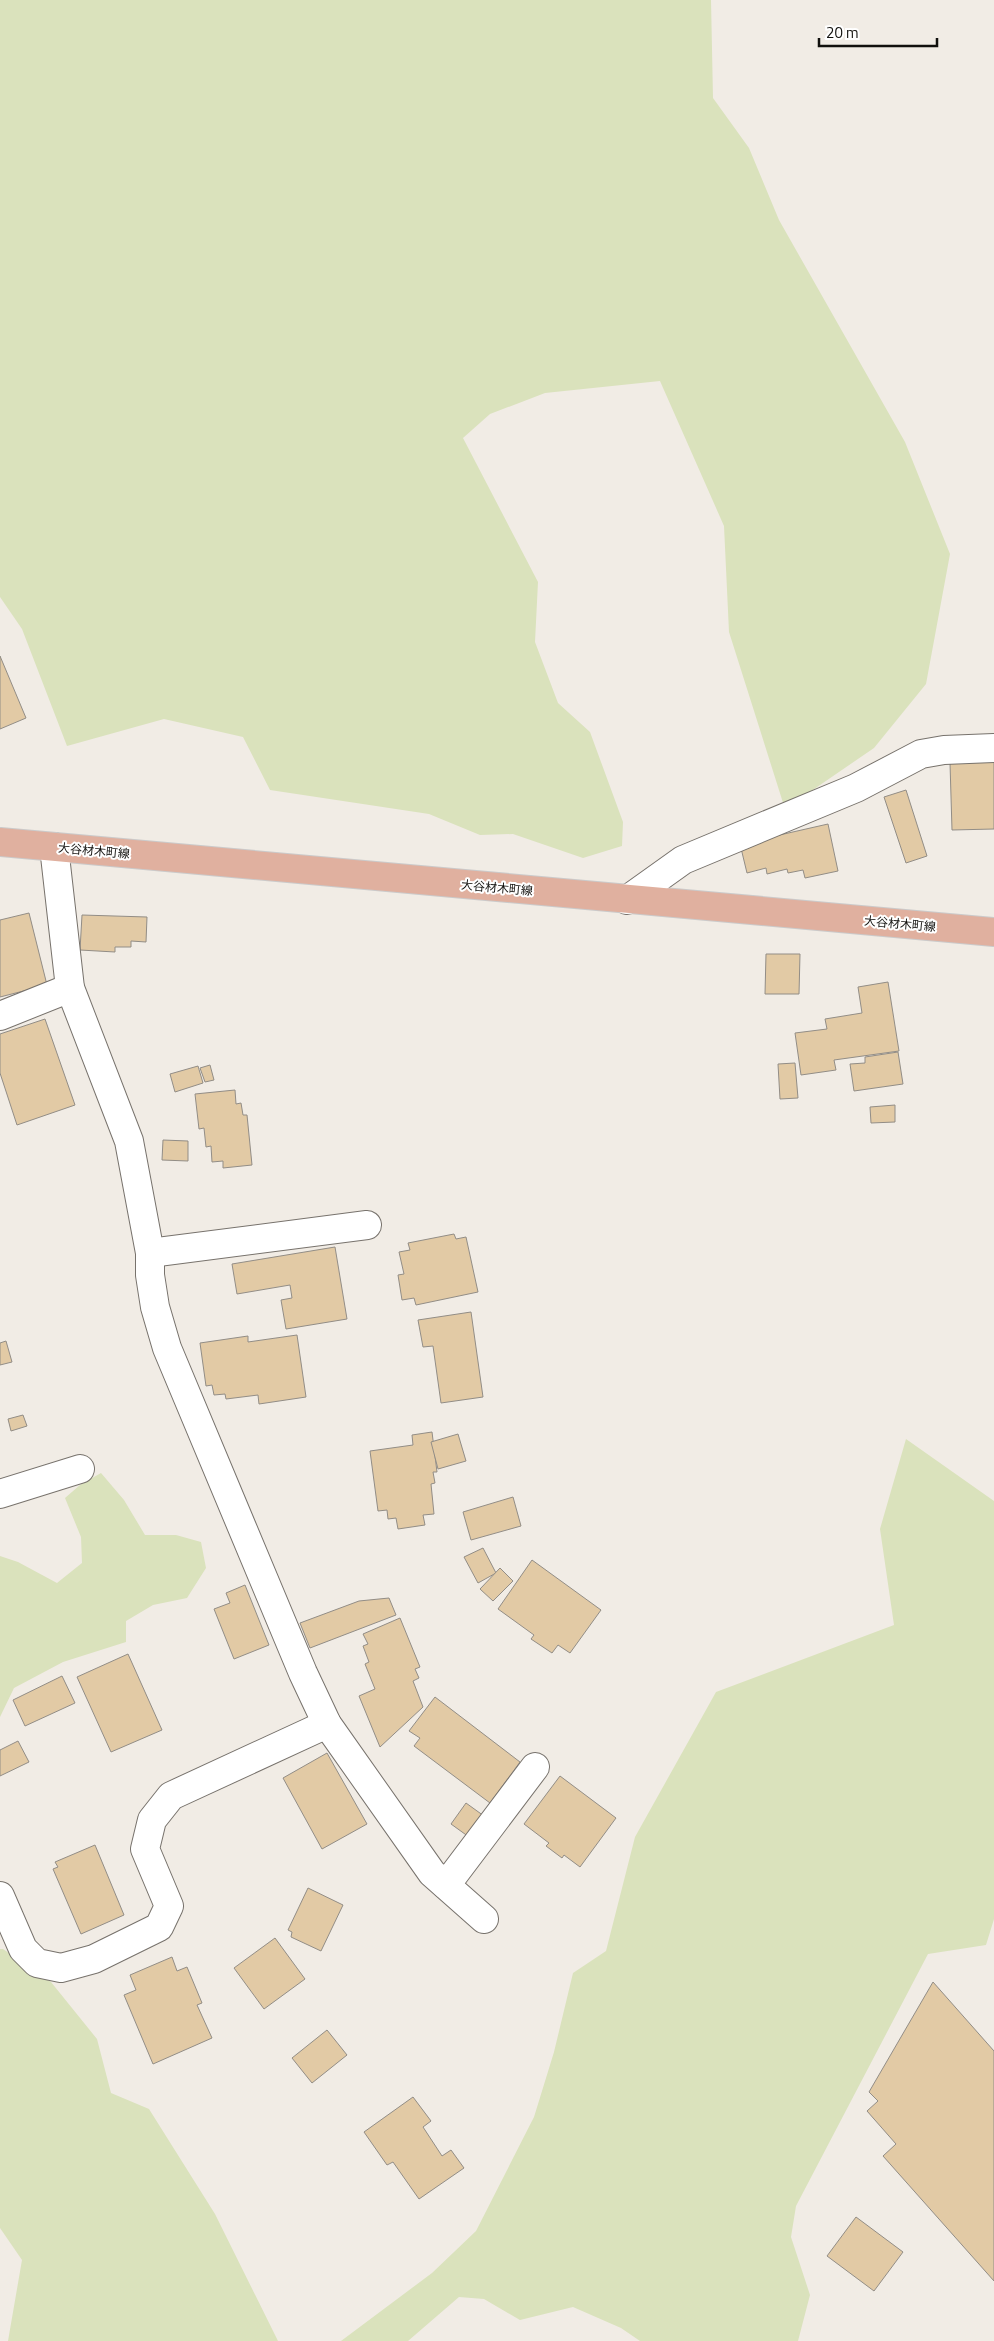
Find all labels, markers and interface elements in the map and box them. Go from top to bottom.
scale bar [819,15,936,47]
text: 20 m [826,21,859,44]
street label: 大谷材木町線 [57,838,131,863]
street label: 大谷材木町線 [460,875,534,900]
street label: 大谷材木町線 [863,911,937,936]

